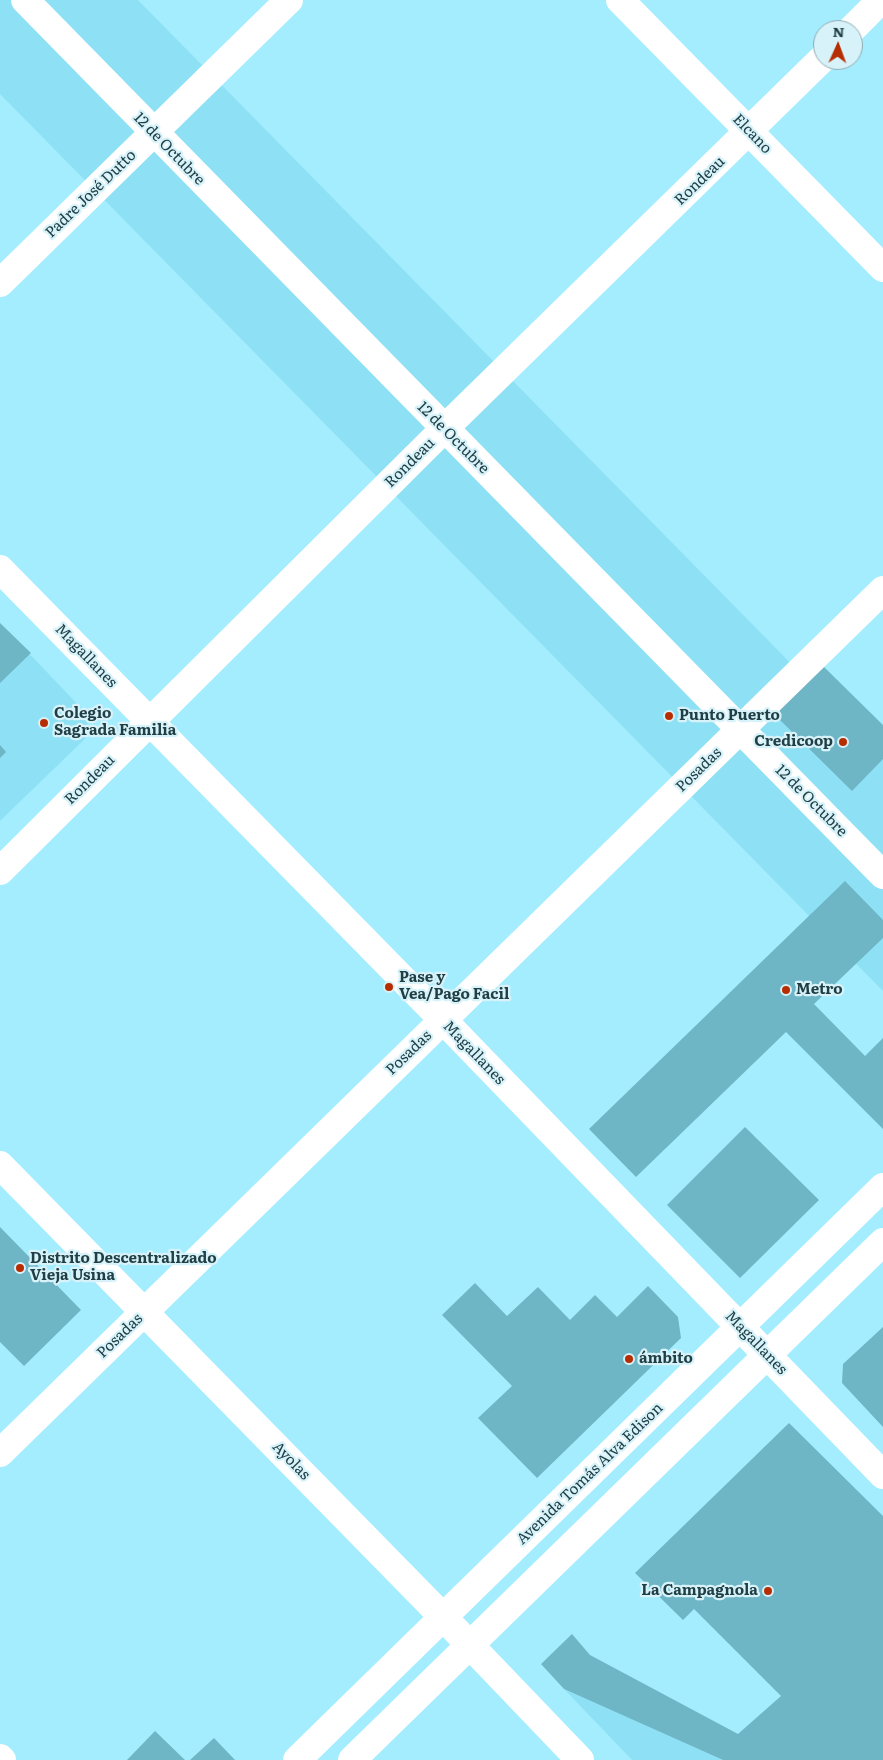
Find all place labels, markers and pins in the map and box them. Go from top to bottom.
place label: Colegio Sagrada Familia [54,705,177,740]
place label: Punto Puerto [679,707,780,725]
marker: Punto Puerto [663,710,675,722]
marker: Colegio Sagrada Familia [38,717,50,729]
place label: Credicoop [754,733,833,751]
marker: Credicoop [837,736,849,748]
place label: Pase y Vea/Pago Facil [399,969,509,1004]
marker: Pase y Vea/Pago Facil [383,981,395,993]
place label: Metro [796,981,843,999]
marker: Metro [780,984,792,996]
place label: Distrito Descentralizado Vieja Usina [30,1250,217,1285]
marker: Distrito Descentralizado Vieja Usina [14,1262,26,1274]
place label: ámbito [639,1350,693,1368]
marker: ámbito [623,1353,635,1365]
place label: La Campagnola [641,1582,758,1600]
marker: La Campagnola [762,1585,774,1597]

